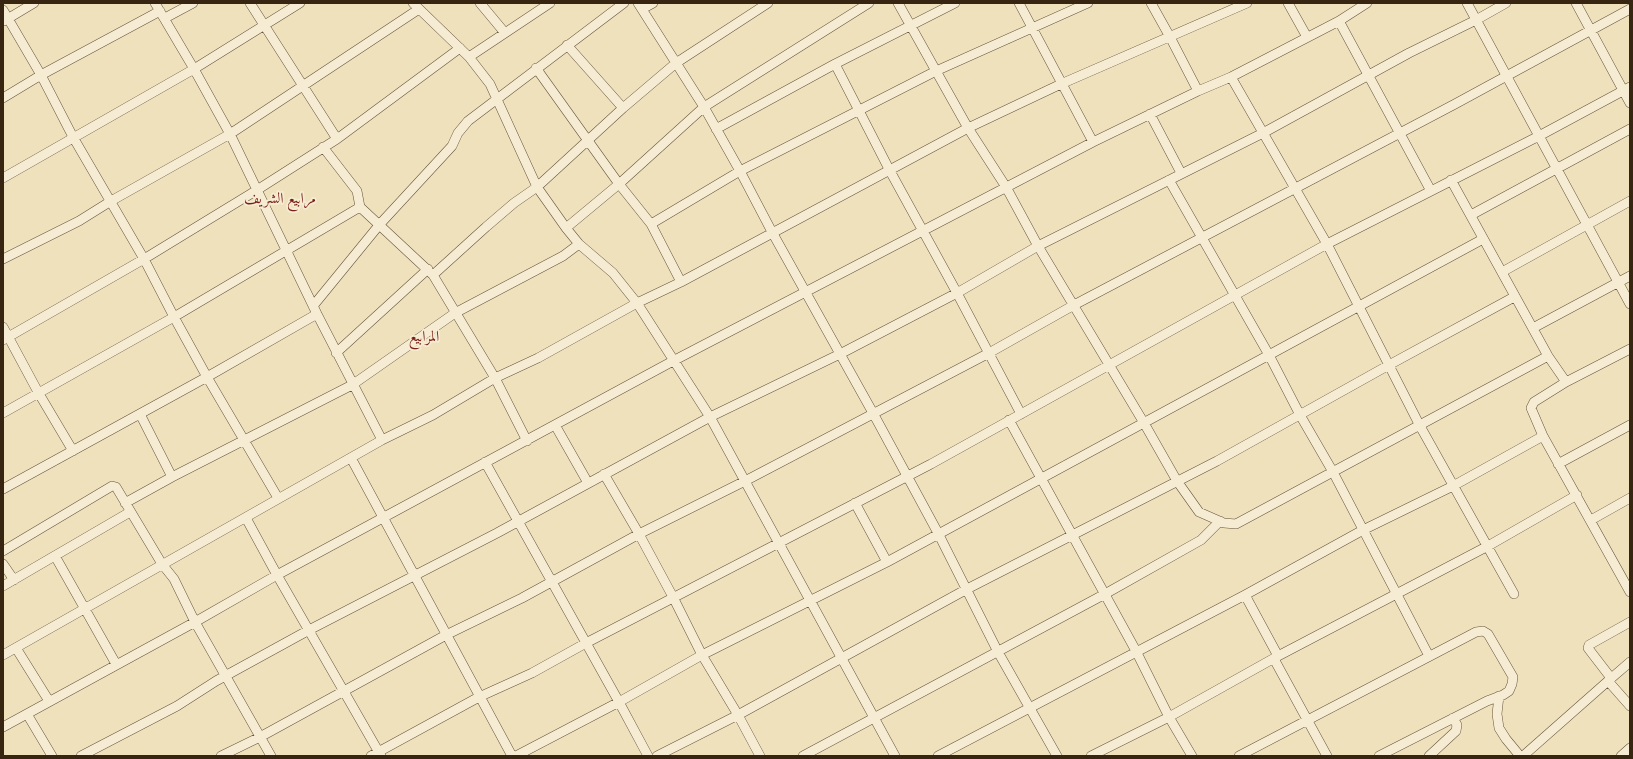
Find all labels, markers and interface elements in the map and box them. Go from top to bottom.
district label: مرابيع الشريف [244,190,316,208]
district label: المرابيع [409,328,439,346]

